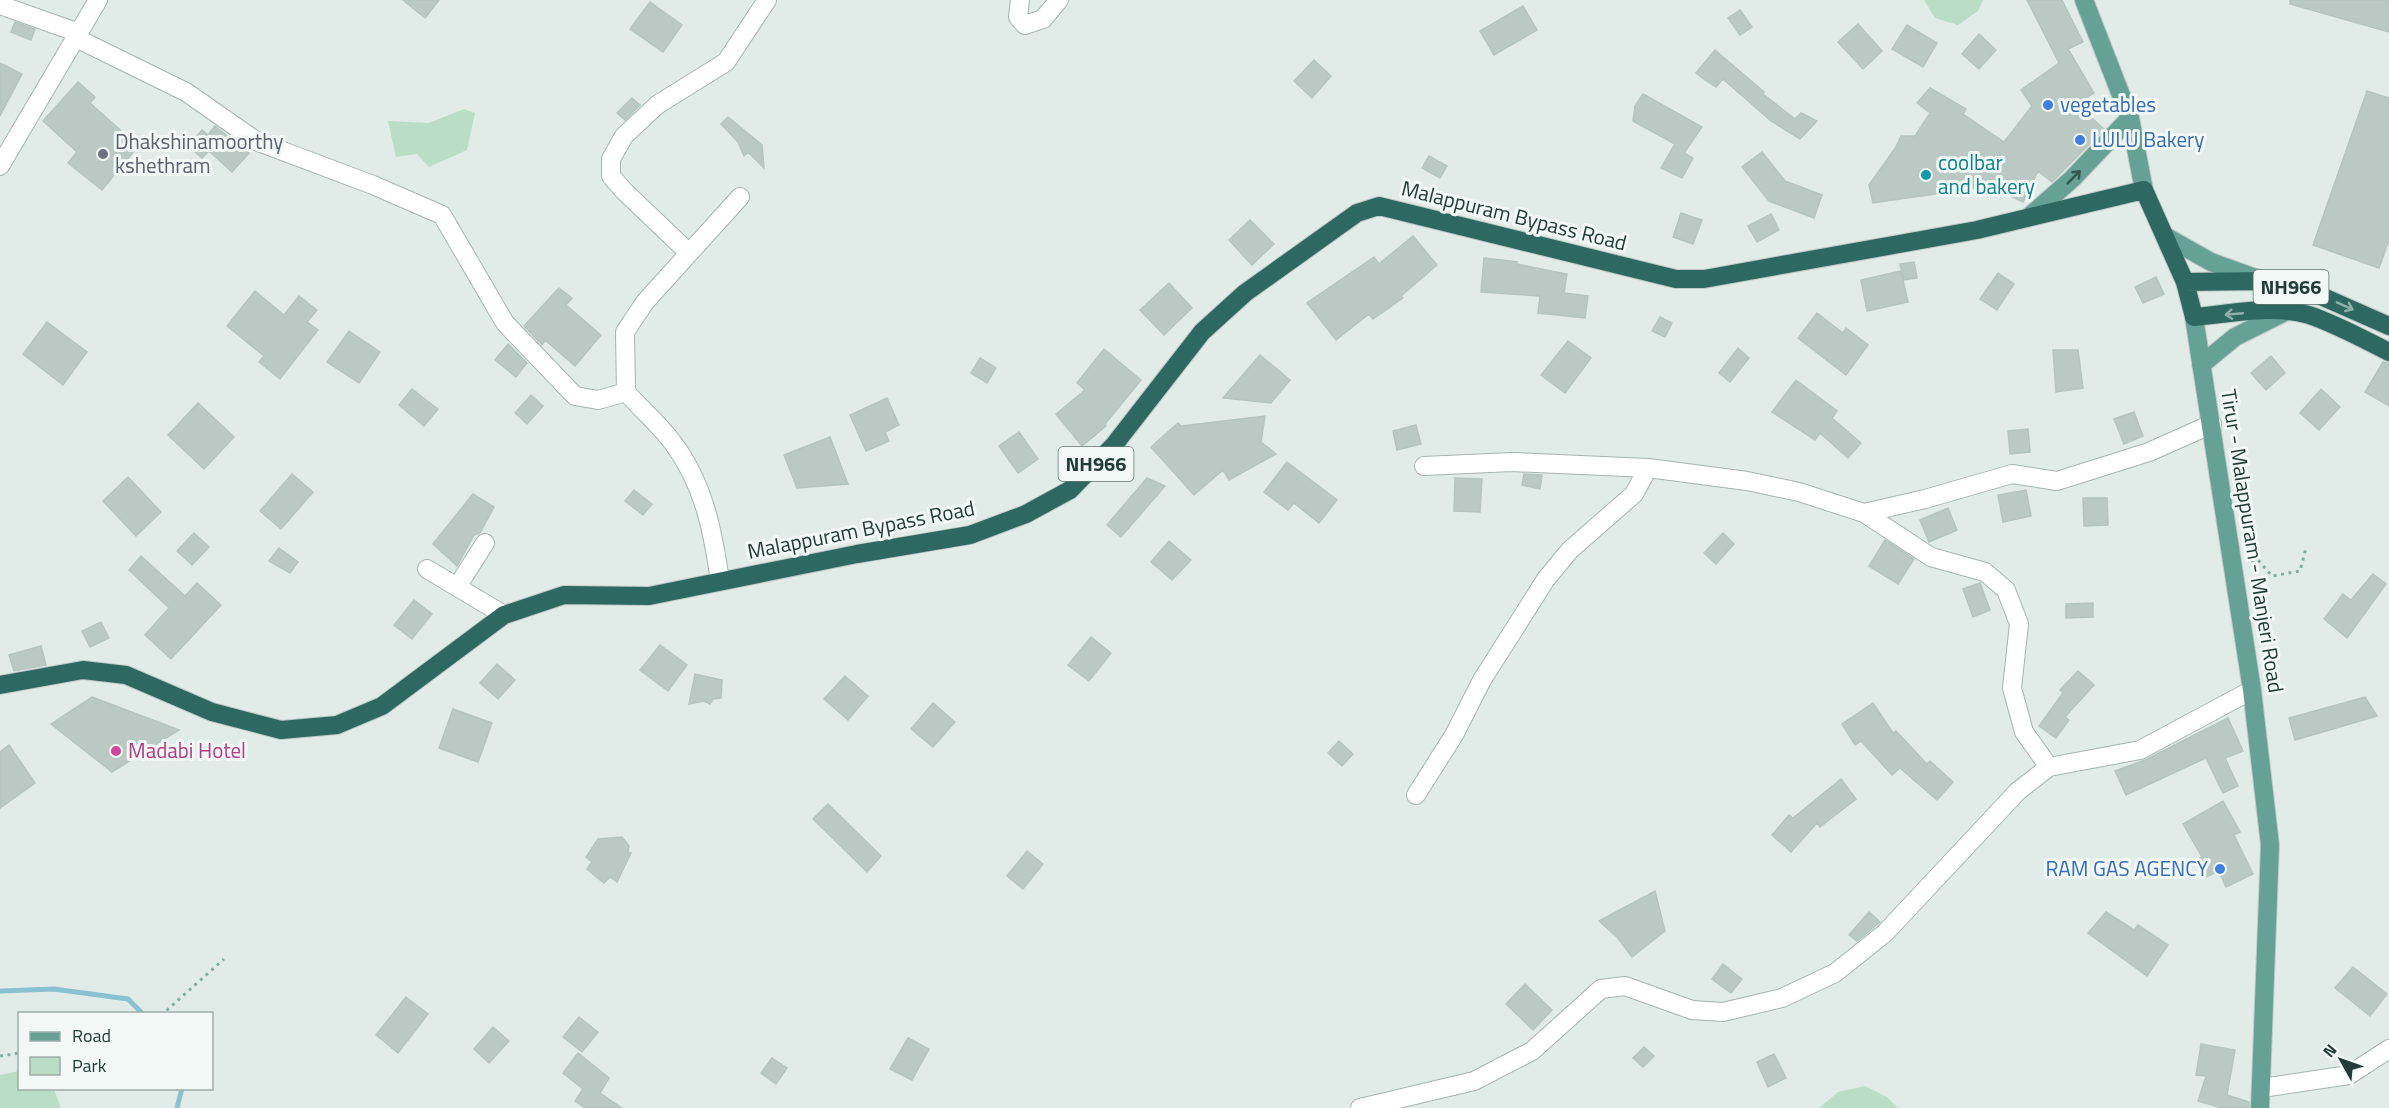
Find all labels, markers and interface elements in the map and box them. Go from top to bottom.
place label: vegetables [2060,88,2156,120]
marker: vegetables [2041,98,2055,112]
place label: LULU Bakery [2092,123,2205,155]
place label: Dhakshinamoorthy kshethram [115,125,284,181]
marker: LULU Bakery [2073,133,2087,147]
place label: coolbar and bakery [1938,146,2035,202]
marker: Dhakshinamoorthy kshethram [96,147,110,161]
marker: coolbar and bakery [1919,168,1933,182]
one-way arrow [2066,170,2081,184]
street label: Malappuram Bypass Road [1398,172,1630,258]
road number: NH966 [2254,270,2328,304]
one-way arrow [2335,301,2353,313]
one-way arrow [2224,309,2244,320]
street label: Tirur - Malappuram - Manjeri Road [2213,387,2293,695]
road number: NH966 [1058,447,1134,481]
street label: Malappuram Bypass Road [744,491,977,567]
place label: Madabi Hotel [128,734,246,766]
marker: Madabi Hotel [109,744,123,758]
place label: RAM GAS AGENCY [2045,852,2209,884]
marker: RAM GAS AGENCY [2213,862,2227,876]
legend [18,1012,213,1090]
text: Road [72,1022,111,1049]
north arrow [2311,1030,2371,1090]
text: N [2317,1038,2342,1062]
text: Park [72,1052,107,1079]

